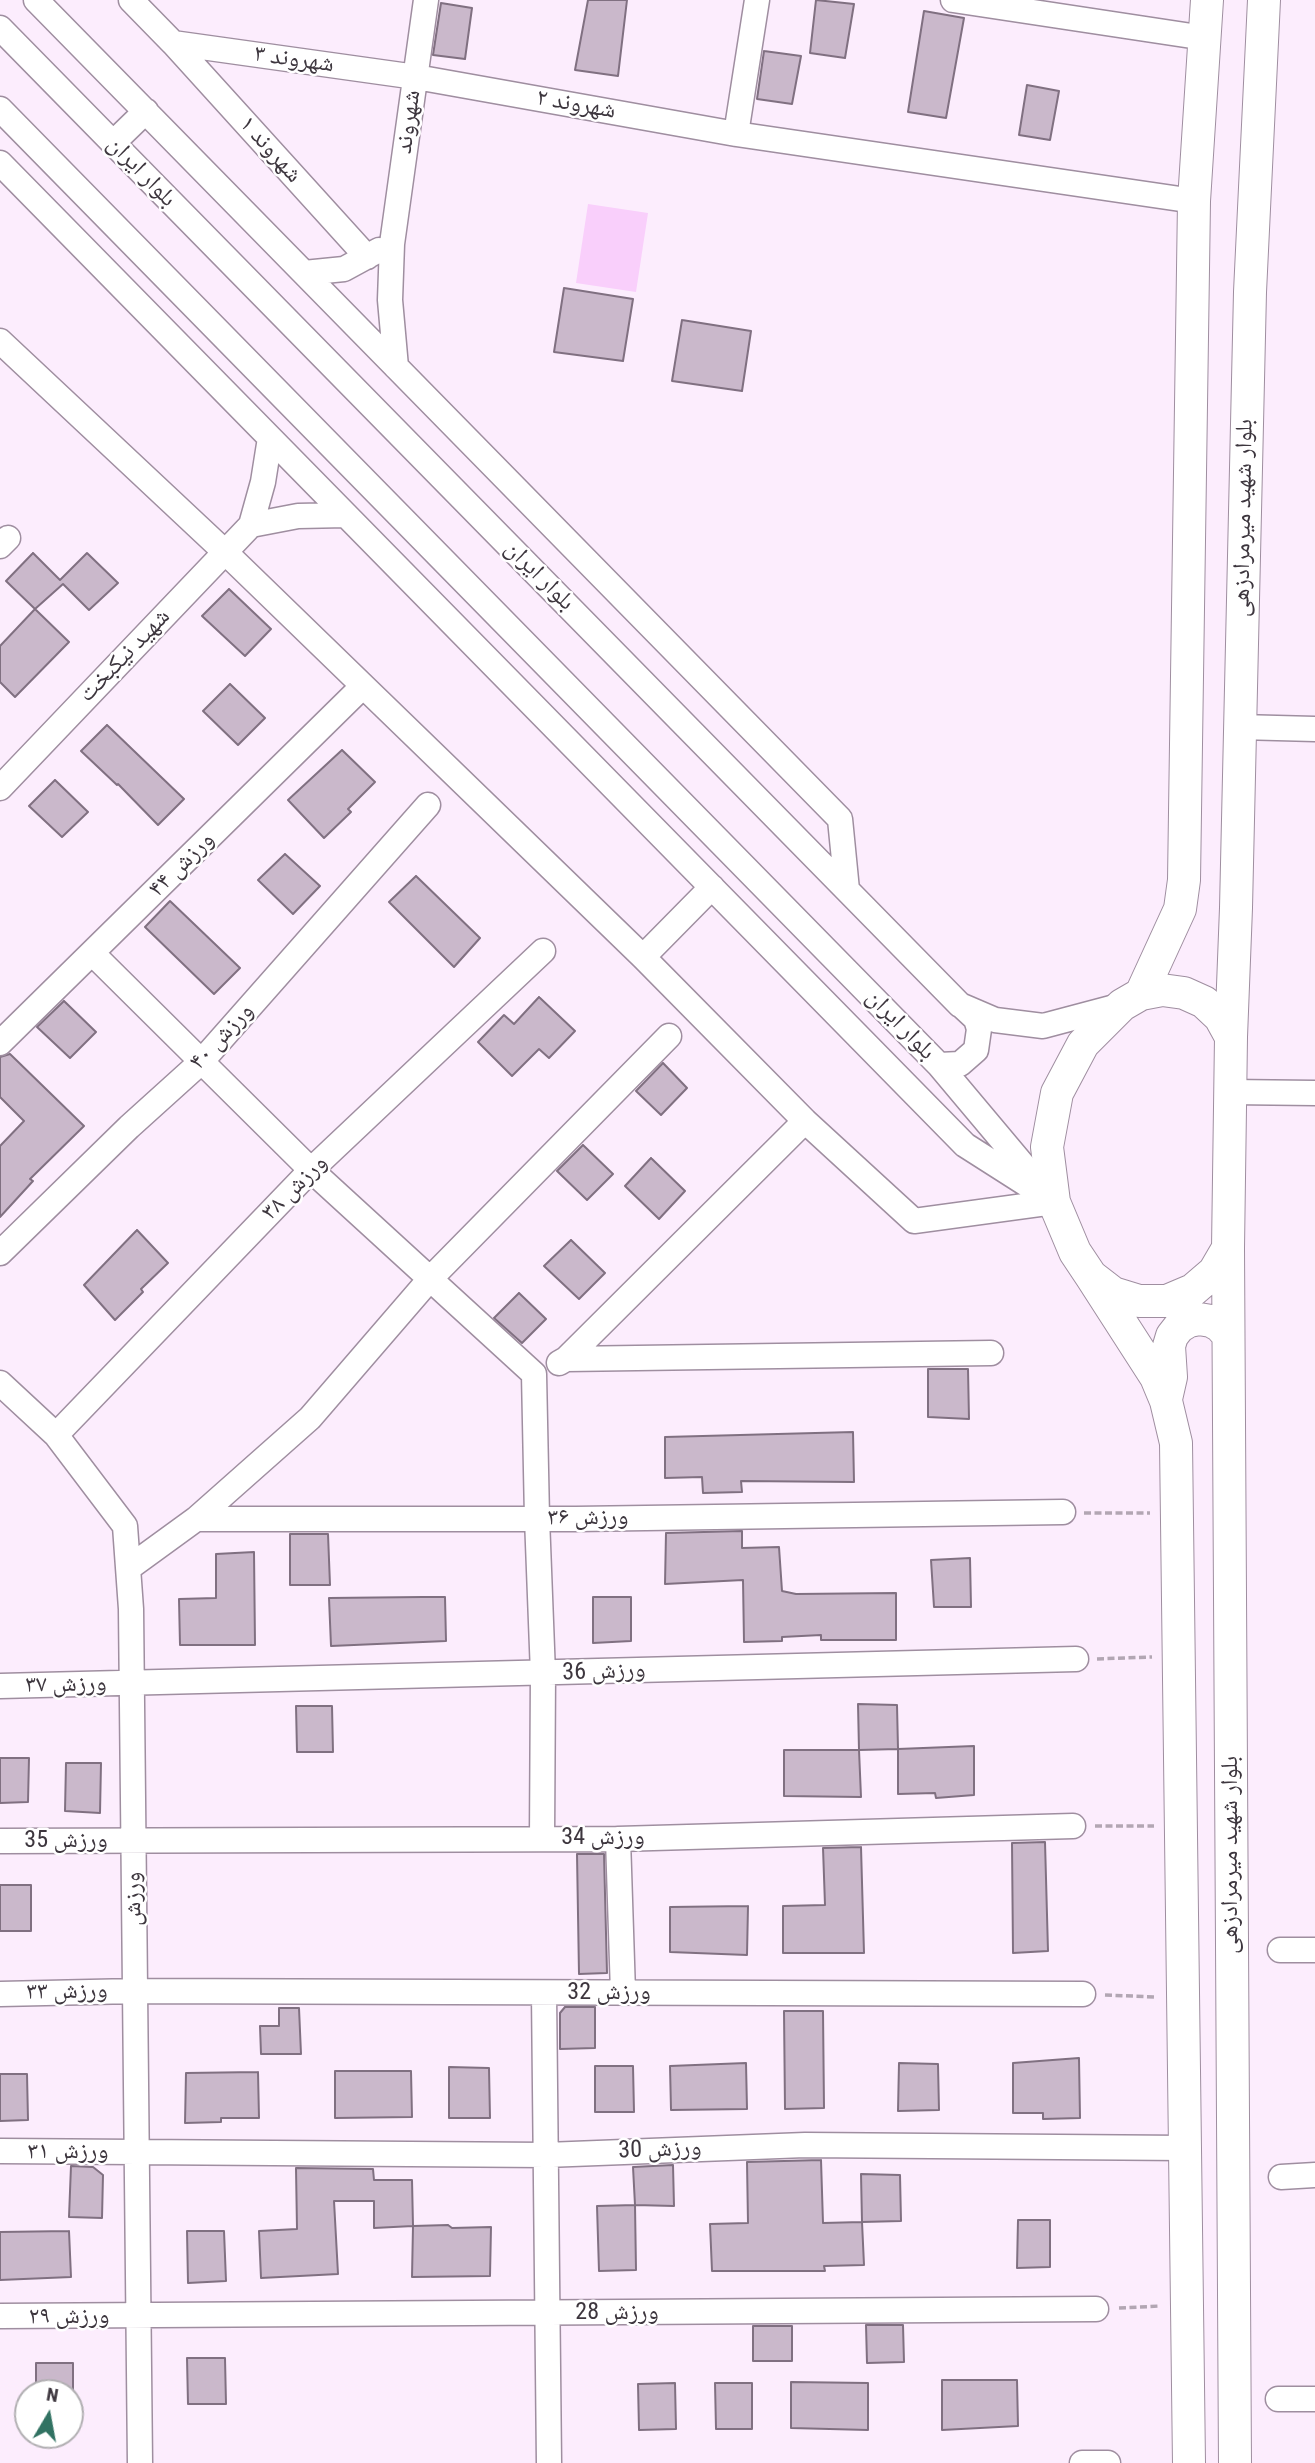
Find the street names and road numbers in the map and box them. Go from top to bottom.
street label: شهروند ۳ [252,40,336,80]
street label: شهروند ۲ [534,84,618,126]
street label: شهروند [390,88,428,156]
street label: شهروند ۱ [232,111,308,189]
street label: بلوار ایران [100,130,182,214]
street label: بلوار شهید میرمرادزهی [1228,419,1260,617]
street label: بلوار ایران [498,535,580,617]
street label: شهید نیکبخت [73,603,177,709]
street label: ورزش ۴۴ [143,826,221,904]
street label: بلوار ایران [859,983,941,1067]
street label: ورزش ۴۰ [184,998,260,1076]
street label: ورزش ۳۸ [256,1149,334,1227]
street label: ورزش ۳۶ [547,1504,629,1532]
street label: ورزش 36 [562,1656,646,1688]
street label: ورزش ۳۷ [25,1670,107,1700]
street label: بلوار شهید میرمرادزهی [1217,1756,1245,1954]
street label: ورزش 34 [561,1824,645,1852]
street label: ورزش 35 [24,1827,108,1855]
street label: ورزش [119,1872,149,1926]
street label: ورزش ۳۳ [26,1977,108,2007]
street label: ورزش 32 [567,1979,651,2007]
street label: ورزش 30 [618,2134,702,2166]
street label: ورزش ۳۱ [27,2138,109,2166]
street label: ورزش 28 [575,2299,659,2327]
street label: ورزش ۲۹ [28,2303,110,2331]

